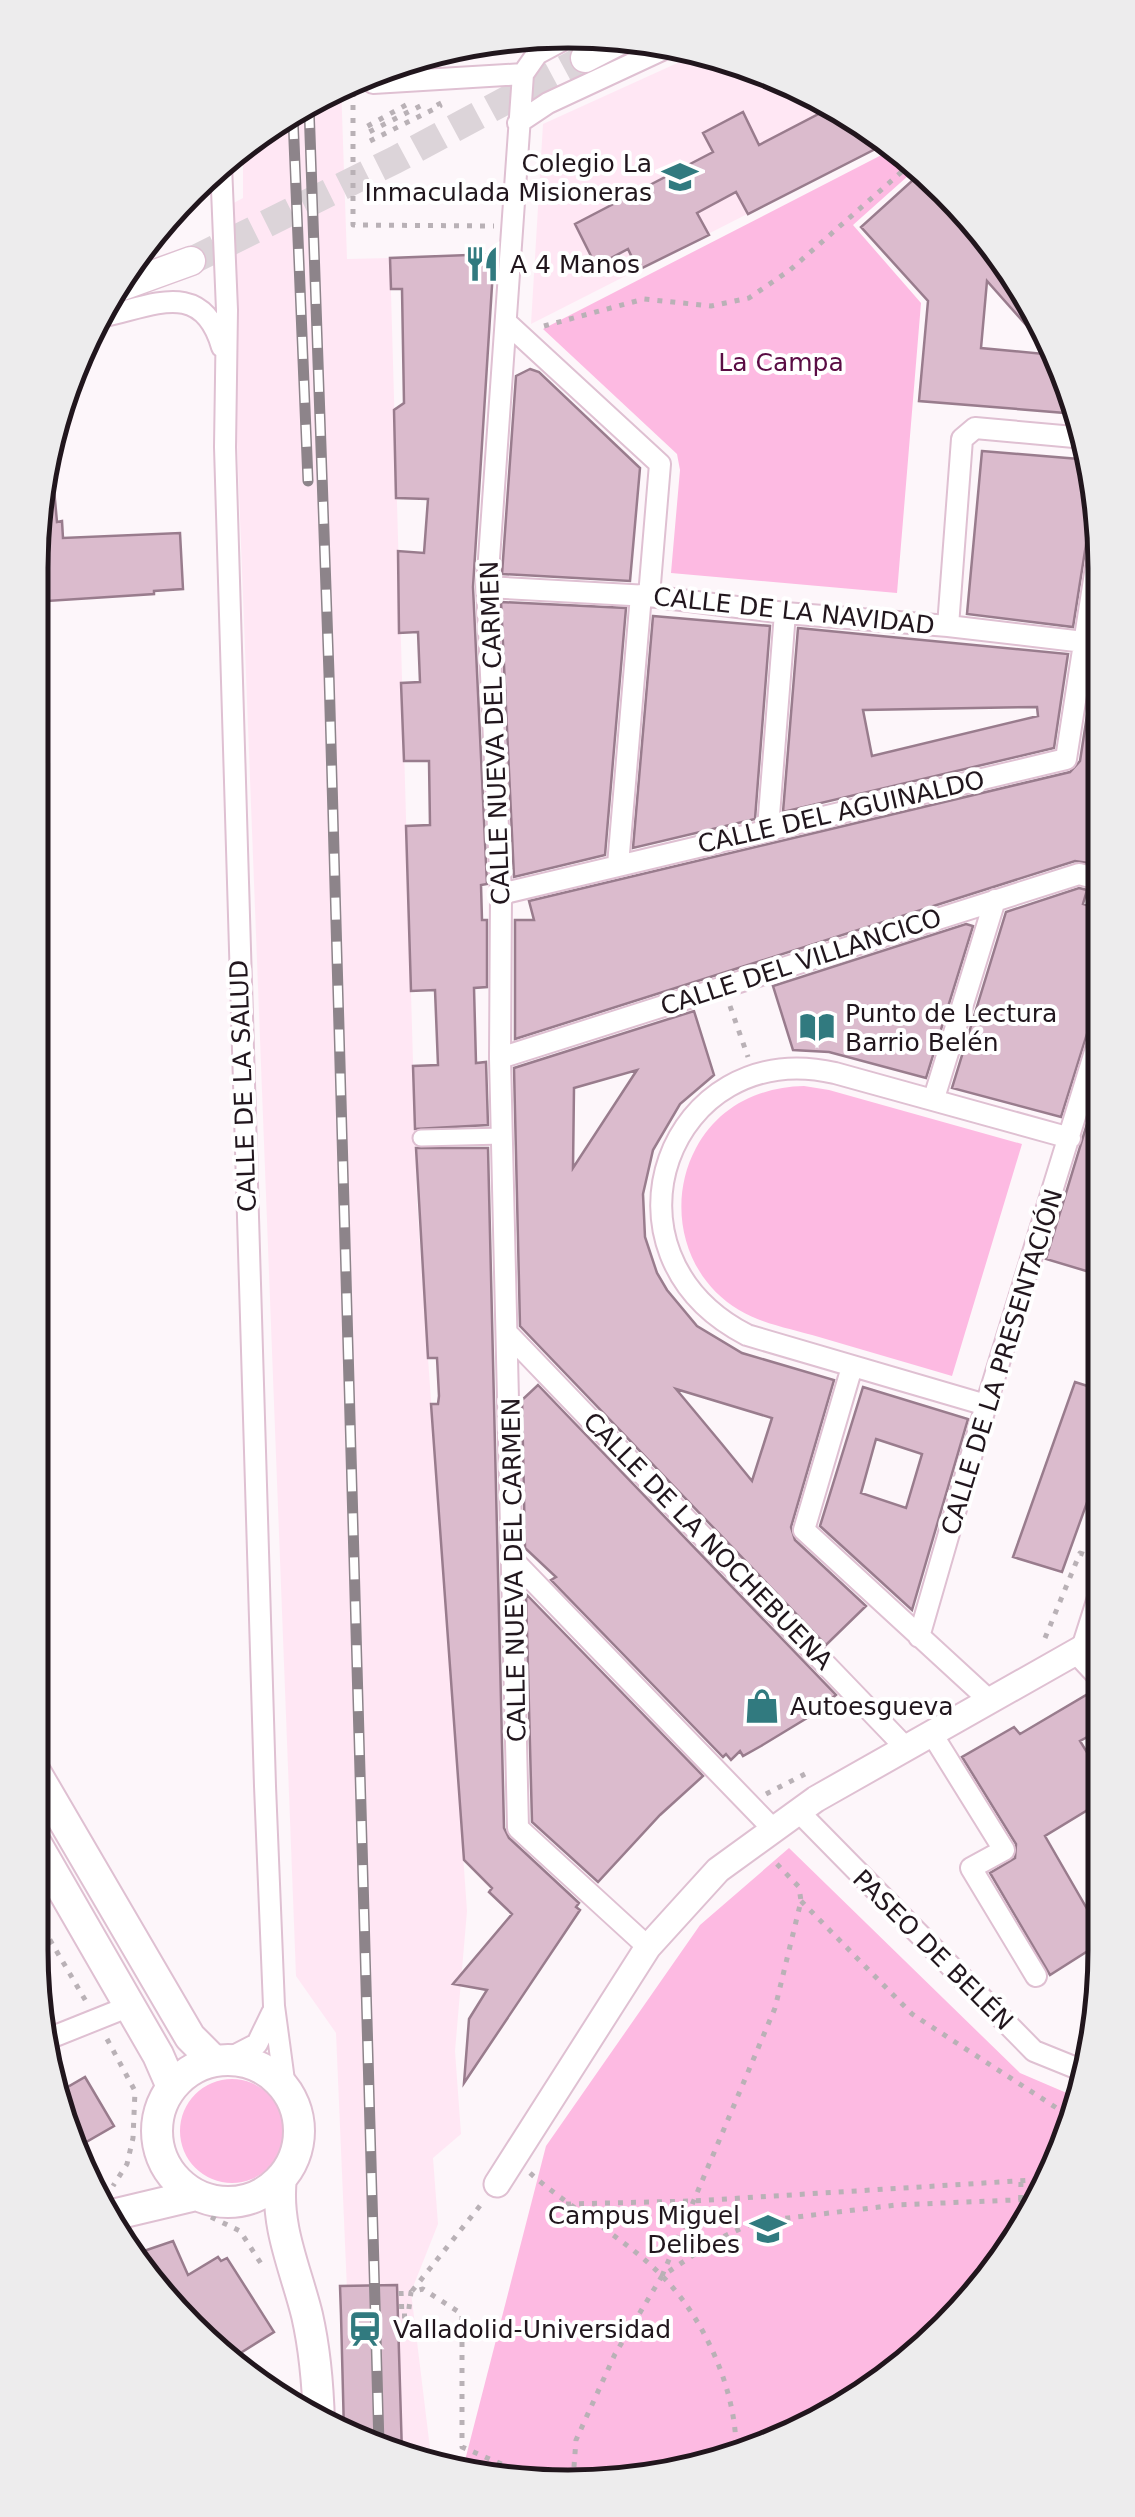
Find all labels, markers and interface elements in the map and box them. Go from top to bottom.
place label: Colegio La Inmaculada Misioneras [364,149,652,207]
school or university icon: Colegio La Inmaculada Misioneras [661,158,699,196]
restaurant icon: A 4 Manos [463,245,501,283]
place label: A 4 Manos [510,250,640,279]
park label: La Campa [718,348,844,377]
street label: CALLE NUEVA DEL CARMEN [474,560,516,906]
street label: CALLE DE LA NAVIDAD [652,582,936,640]
street label: CALLE DEL AGUINALDO [695,765,987,859]
street label: CALLE DEL VILLANCICO [657,903,945,1021]
street label: CALLE DE LA SALUD [224,959,262,1213]
place label: Punto de Lectura Barrio Belén [845,999,1057,1057]
library icon: Punto de Lectura Barrio Belén [798,1008,836,1046]
street label: CALLE DE LA PRESENTACIÓN [934,1185,1069,1539]
street label: CALLE NUEVA DEL CARMEN [496,1398,532,1742]
street label: CALLE DE LA NOCHEBUENA [577,1406,839,1676]
shop icon: Autoesgueva [743,1687,781,1725]
place label: Autoesgueva [790,1692,954,1721]
street label: PASEO DE BELÉN [847,1864,1019,2036]
place label: Campus Miguel Delibes [548,2201,740,2259]
school or university icon: Campus Miguel Delibes [749,2210,787,2248]
station icon: Valladolid-Universidad [346,2310,384,2348]
place label: Valladolid-Universidad [393,2315,671,2344]

